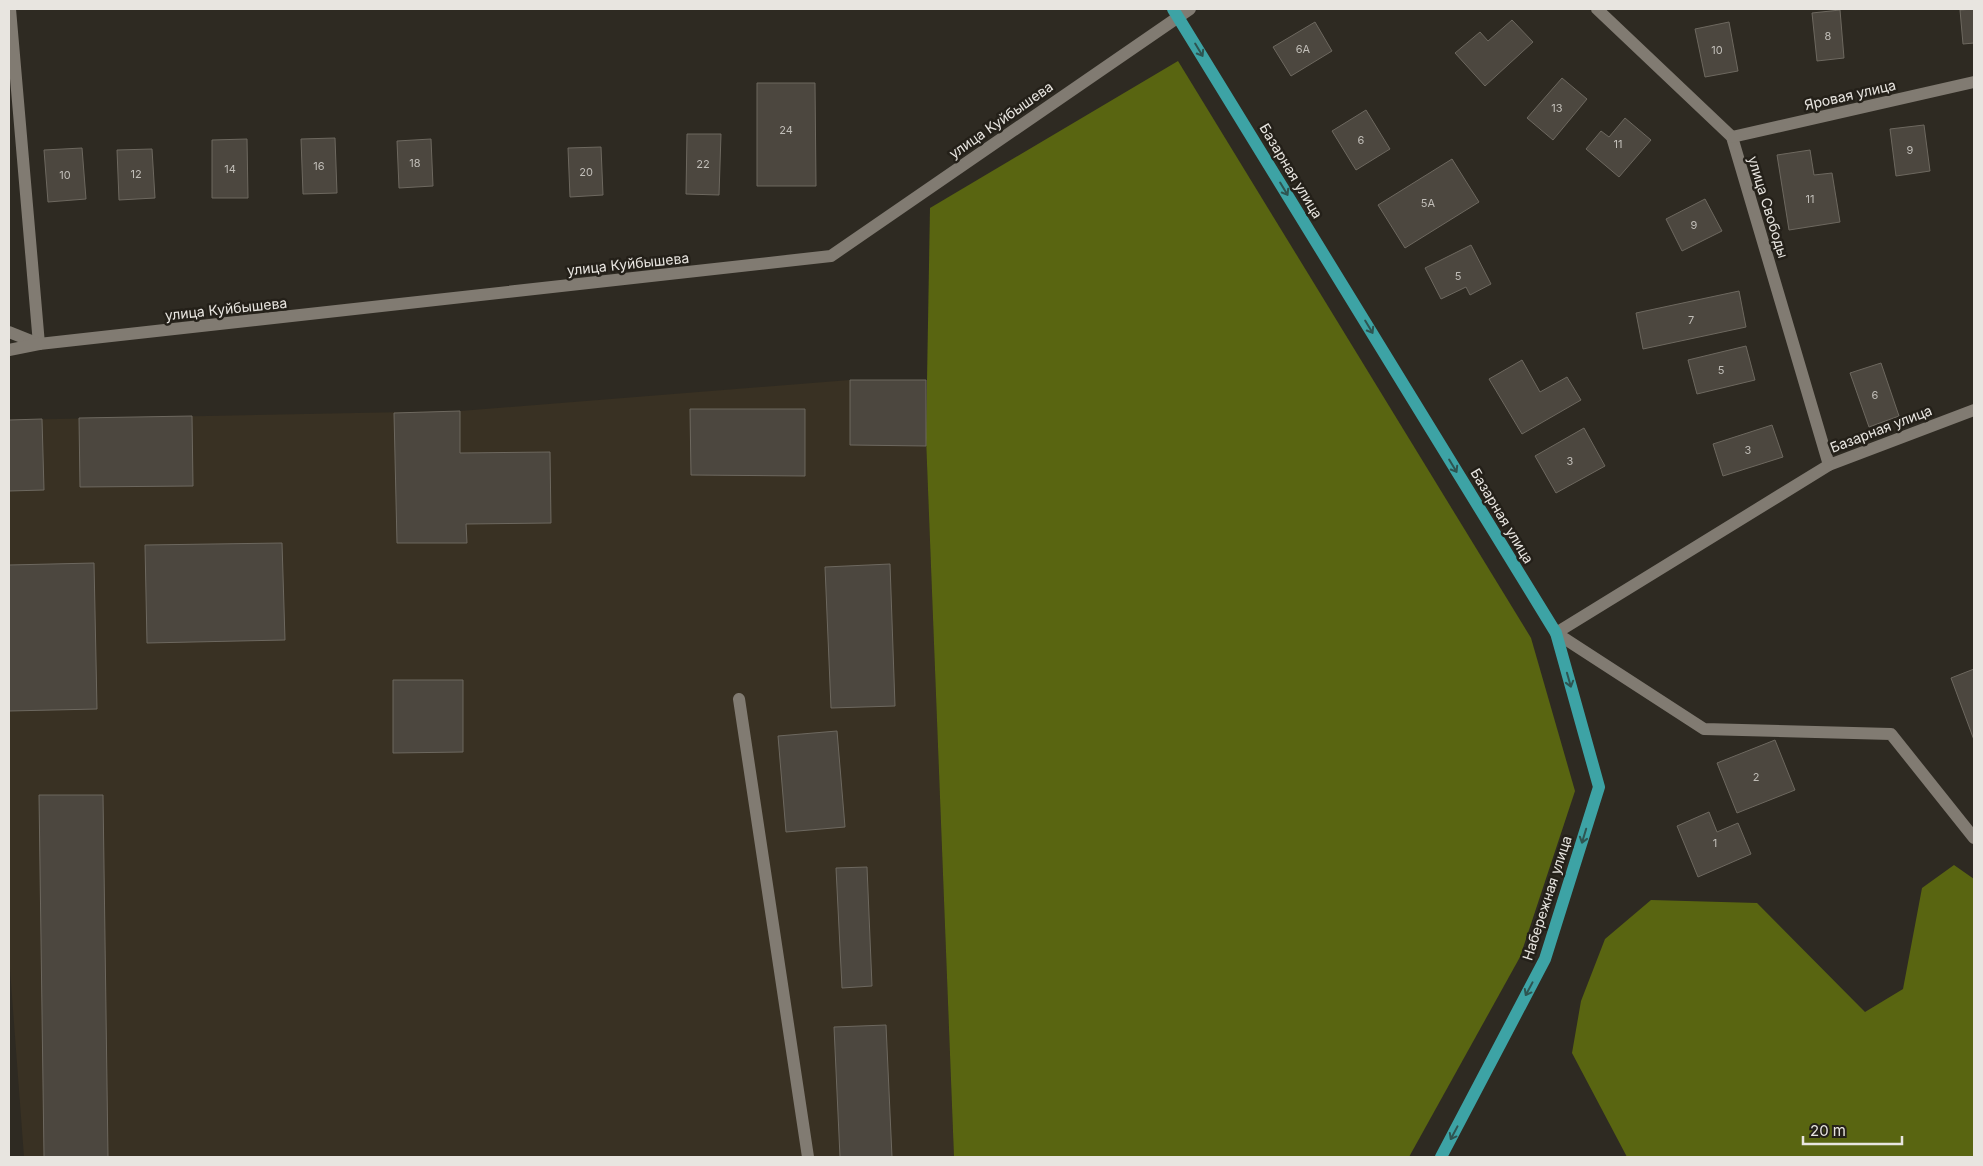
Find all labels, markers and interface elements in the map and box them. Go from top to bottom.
house number: 8 [1825,29,1832,43]
one-way arrow [1195,42,1205,56]
house number: 6А [1296,42,1311,56]
house number: 10 [1711,43,1723,57]
street label: Яровая улица [1803,76,1897,113]
street label: улица Куйбышева [946,77,1056,162]
house number: 13 [1551,101,1563,115]
street label: Базарная улица [1256,120,1326,221]
house number: 24 [779,123,793,137]
house number: 6 [1358,133,1365,147]
house number: 11 [1614,137,1622,151]
house number: 9 [1907,143,1914,157]
street label: улица Свободы [1745,154,1792,260]
house number: 18 [409,156,421,170]
house number: 22 [696,157,710,171]
house number: 16 [313,159,325,173]
house number: 14 [224,162,236,176]
house number: 20 [579,165,593,179]
house number: 12 [130,167,142,181]
house number: 10 [59,168,71,182]
one-way arrow [1279,181,1289,195]
house number: 11 [1806,192,1814,206]
house number: 5А [1421,196,1436,210]
house number: 9 [1691,218,1698,232]
street label: улица Куйбышева [566,249,690,278]
house number: 5 [1455,269,1462,283]
street label: улица Куйбышева [164,294,288,323]
house number: 7 [1688,313,1694,327]
one-way arrow [1364,320,1374,334]
house number: 5 [1718,363,1725,377]
house number: 6 [1872,388,1879,402]
street label: Базарная улица [1827,401,1934,456]
house number: 3 [1745,443,1752,457]
house number: 3 [1567,454,1574,468]
one-way arrow [1449,458,1459,472]
street label: Базарная улица [1467,465,1537,566]
one-way arrow [1564,672,1574,688]
house number: 2 [1753,770,1759,784]
one-way arrow [1578,828,1588,844]
street label: Набережная улица [1518,833,1575,962]
house number: 1 [1713,836,1717,850]
one-way arrow [1524,981,1533,996]
scale bar [1803,1114,1902,1146]
text: 20 m [1810,1121,1846,1140]
one-way arrow [1449,1125,1458,1140]

